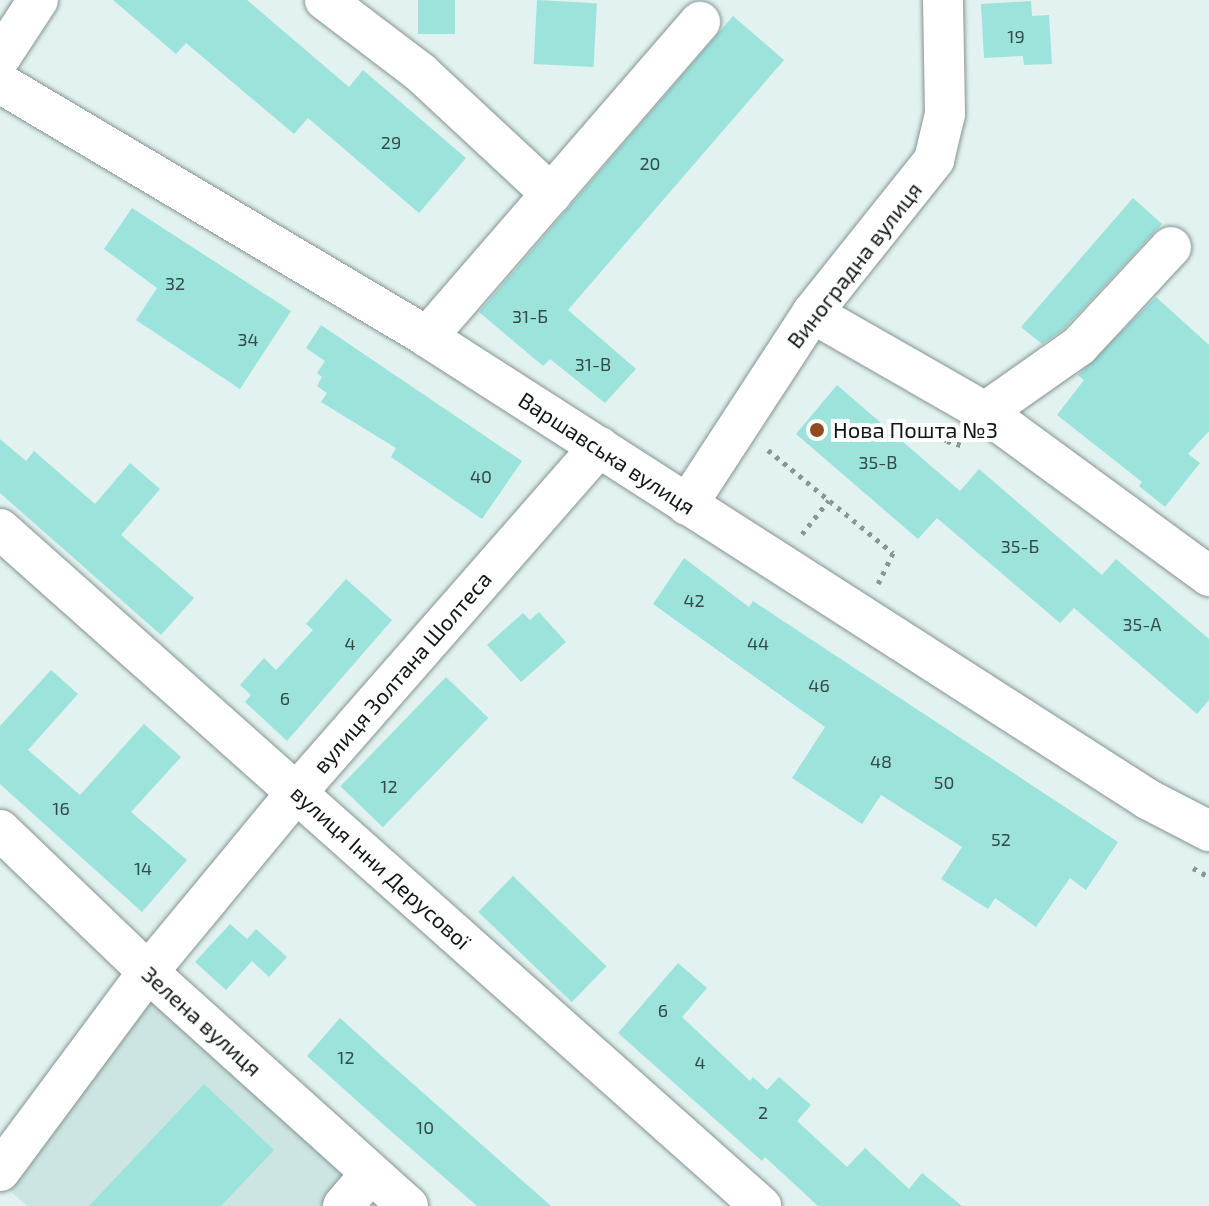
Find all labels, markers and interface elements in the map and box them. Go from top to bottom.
house number: 19 [1007,25,1025,47]
house number: 29 [381,131,401,153]
house number: 20 [640,152,660,174]
street label: Виноградна вулиця [781,177,927,353]
house number: 32 [165,272,185,294]
house number: 31-Б [512,305,548,327]
house number: 34 [237,328,259,350]
house number: 31-В [575,353,611,375]
street label: Варшавська вулиця [514,386,700,520]
place label: Нова Пошта №3 [833,417,998,443]
marker: Нова Пошта №3 [808,421,826,439]
house number: 35-В [859,451,897,473]
house number: 40 [470,465,492,487]
house number: 35-Б [1001,535,1039,557]
street label: вулиця Золтана Шолтеса [307,566,497,778]
house number: 42 [683,589,705,611]
house number: 35-А [1123,613,1161,635]
house number: 4 [344,632,356,654]
house number: 44 [747,632,769,654]
house number: 46 [808,674,830,696]
house number: 6 [280,687,290,709]
house number: 48 [870,750,892,772]
house number: 50 [934,771,954,793]
house number: 12 [380,775,398,797]
street label: вулиця Інни Дерусової [286,779,476,955]
house number: 16 [52,797,70,819]
house number: 52 [991,828,1011,850]
house number: 14 [134,857,152,879]
street label: Зелена вулиця [137,961,267,1081]
house number: 6 [658,999,668,1021]
house number: 12 [337,1046,355,1068]
house number: 4 [694,1051,706,1073]
house number: 2 [758,1101,768,1123]
house number: 10 [416,1116,434,1138]

